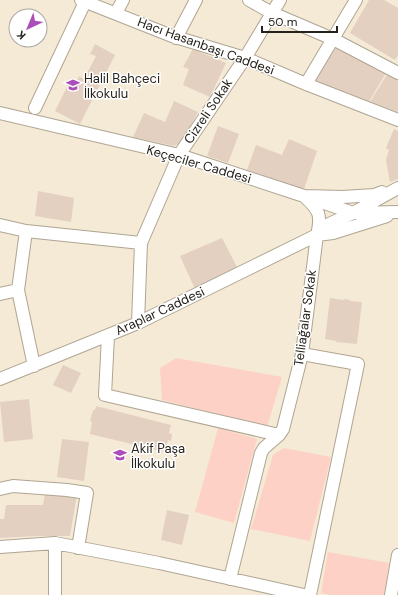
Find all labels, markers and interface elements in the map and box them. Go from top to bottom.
north arrow [8,8,48,48]
scale bar [262,8,337,34]
street label: Hacı Hasanbaşı Caddesi [135,13,277,79]
text: 50 m [268,14,297,30]
text: K [14,28,29,43]
place label: Halil Bahçeci İlkokulu [84,70,160,102]
street label: Cizreli Sokak [180,75,236,147]
school or university icon: Halil Bahçeci İlkokulu [65,77,81,93]
street label: Keçeciler Caddesi [145,141,253,187]
street label: Telliağalar Sokak [290,268,320,367]
street label: Araplar Caddesi [113,283,207,339]
place label: Akif Paşa İlkokulu [131,440,185,472]
school or university icon: Akif Paşa İlkokulu [112,447,128,463]

